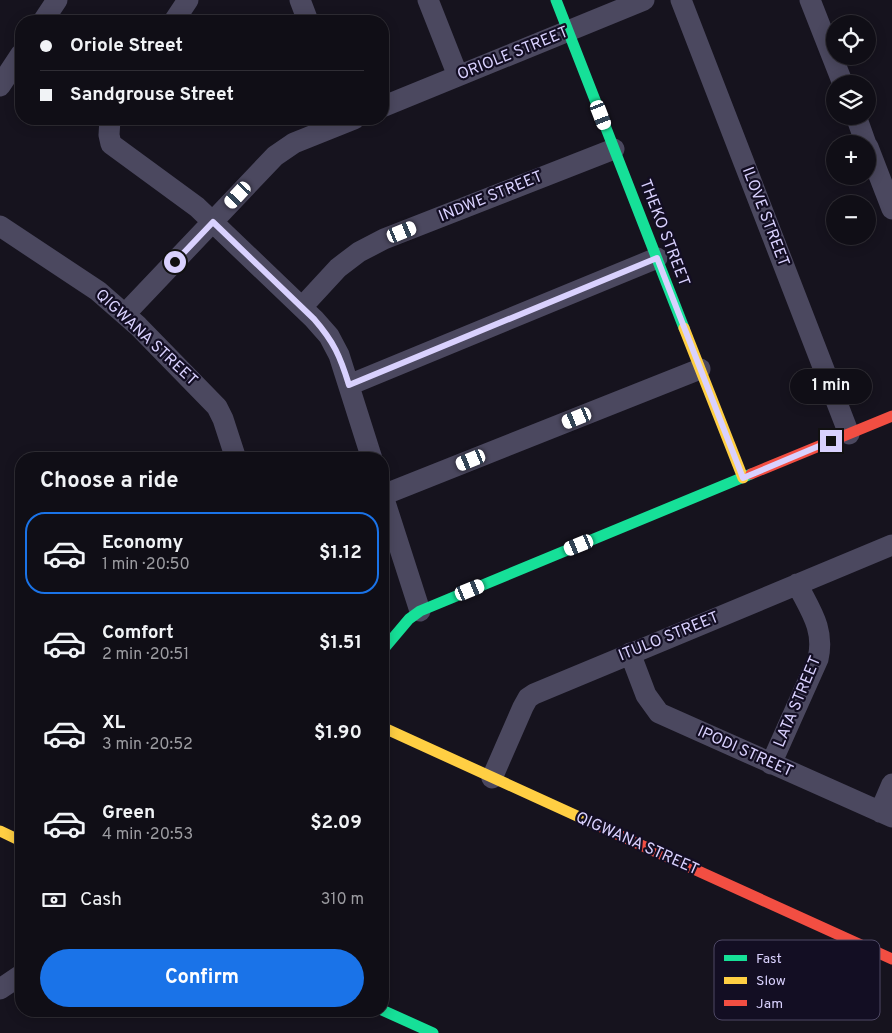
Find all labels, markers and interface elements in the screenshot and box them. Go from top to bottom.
map controls [826,15,876,245]
button: locate [826,15,876,65]
street label: ORIOLE STREET [454,23,572,85]
text: Oriole Street [70,34,183,58]
button: layers [826,75,876,125]
text: Sandgrouse Street [70,83,234,107]
car [588,98,613,132]
button: + [826,135,876,185]
street label: ILOVE STREET [737,164,793,270]
street label: INDWE STREET [436,167,546,227]
street label: THEKO STREET [634,177,694,289]
car [222,179,253,211]
button: − [826,195,876,245]
car [385,219,418,245]
route start [164,251,186,273]
street label: QIGWANA STREET [91,285,201,391]
callout: 1 min [790,368,872,404]
text: 1 min [812,376,850,396]
car [560,405,593,431]
route end [820,430,842,452]
car [454,447,487,473]
text: Choose a ride [40,468,178,495]
icon: car [42,531,87,576]
text: Economy [102,531,183,555]
car [562,532,595,558]
text: $1.12 [319,541,362,565]
text: 1 min · 20:50 [102,555,190,575]
car [453,577,486,603]
street label: ITULO STREET [616,608,722,666]
icon: car [42,621,87,666]
text: Comfort [102,621,174,645]
text: $1.51 [319,631,362,655]
text: 2 min · 20:51 [102,645,189,665]
street label: LATA STREET [770,653,826,751]
icon: car [42,711,87,756]
text: XL [102,711,125,735]
text: $1.90 [314,721,362,745]
street label: IPODI STREET [694,722,796,782]
text: 3 min · 20:52 [102,735,193,755]
icon: car [42,801,87,846]
text: Green [102,801,155,825]
street label: QIGWANA STREET [572,808,702,880]
text: $2.09 [310,811,362,835]
text: 4 min · 20:53 [102,825,193,845]
icon: cash [40,886,68,914]
text: Cash [80,888,122,912]
text: 310 m [321,890,364,910]
legend [714,940,880,1020]
button: Confirm [40,949,364,1007]
text: Fast [756,951,782,968]
text: Slow [756,973,786,990]
text: Jam [756,996,783,1013]

